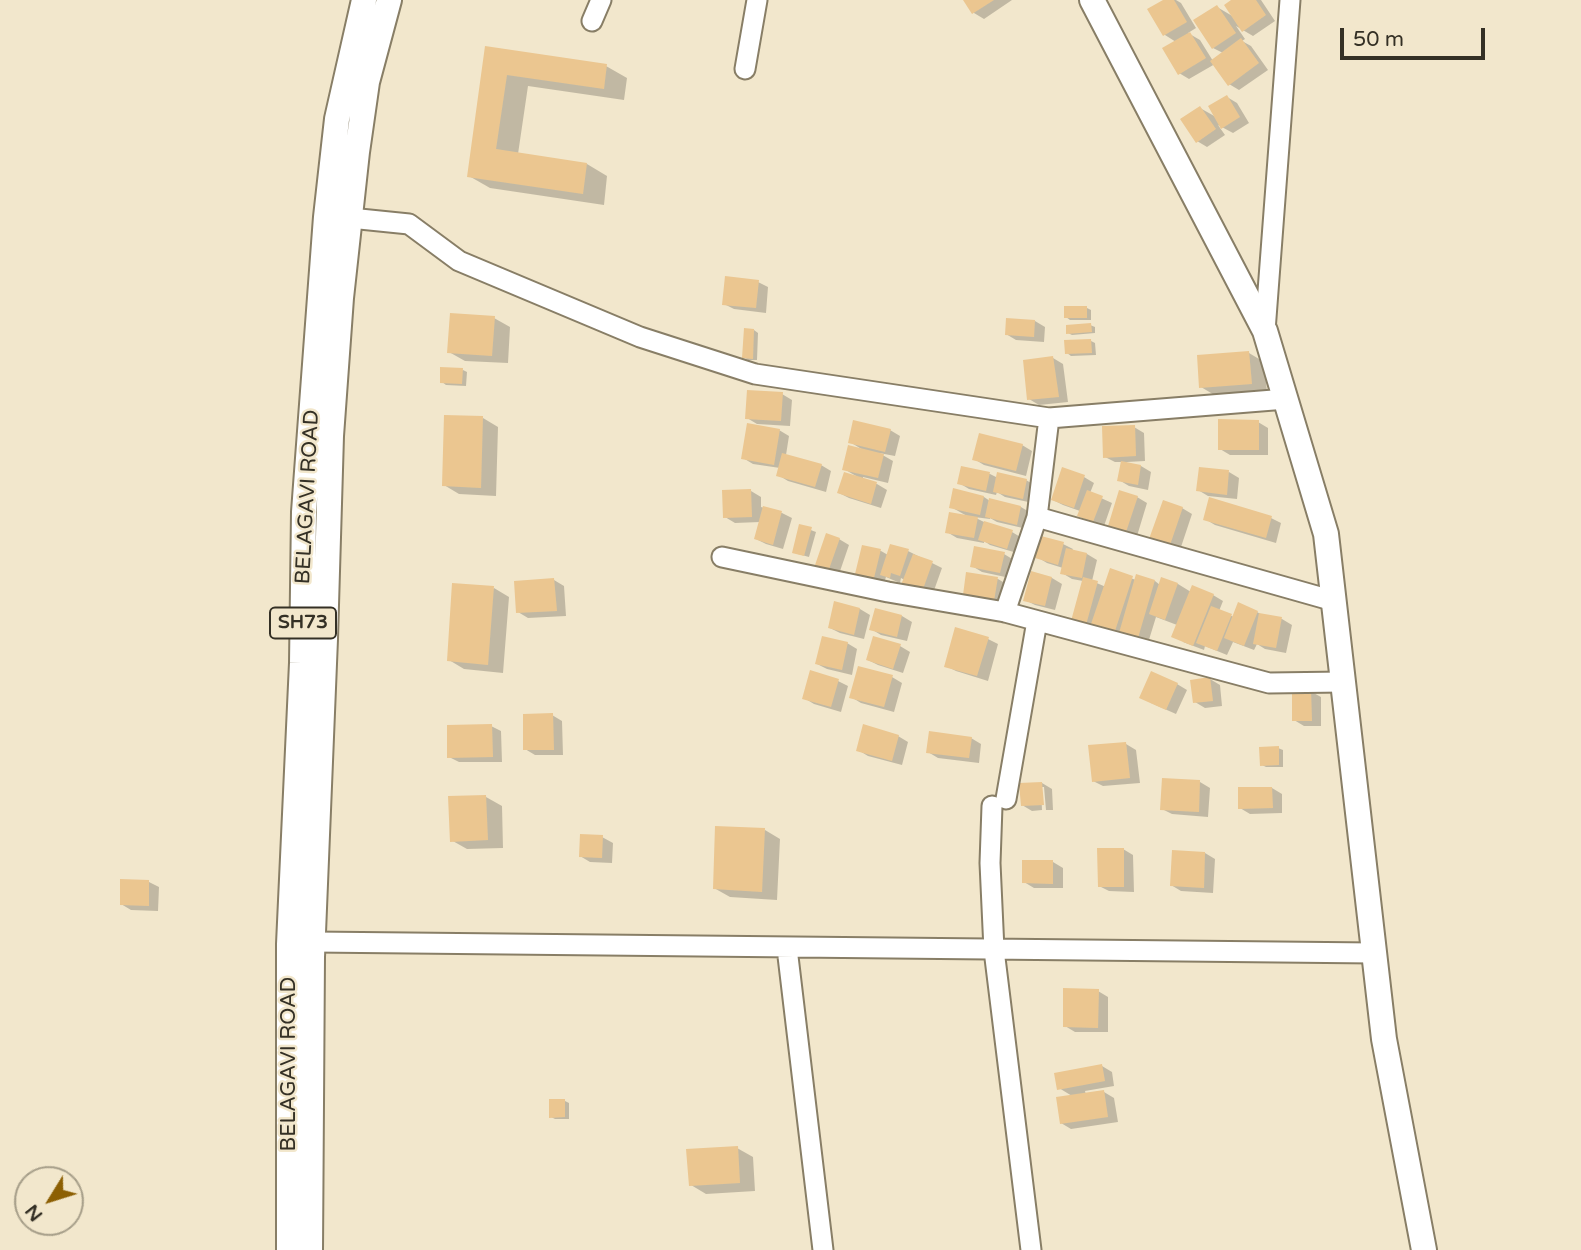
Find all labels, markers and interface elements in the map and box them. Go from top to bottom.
scale bar [1343,14,1488,58]
text: 50 m [1353,27,1404,52]
street label: BELAGAVI ROAD [291,409,325,585]
road number: SH73 [270,608,336,638]
street label: BELAGAVI ROAD [276,977,302,1151]
north arrow [14,1166,84,1236]
text: N [21,1200,47,1225]

